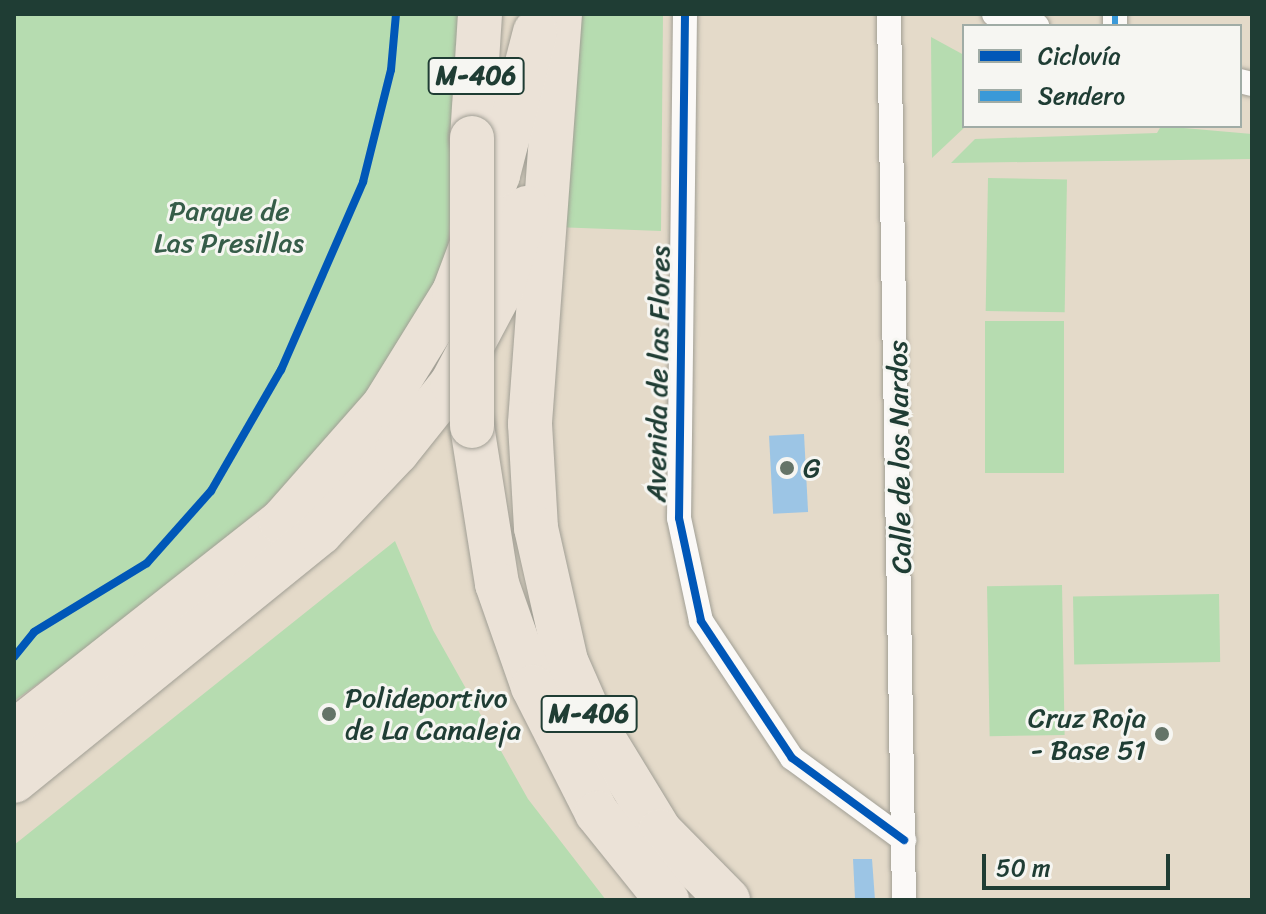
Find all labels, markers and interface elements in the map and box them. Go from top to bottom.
legend [962,24,1242,128]
text: Ciclovía [1038,35,1120,77]
road number: M-406 [426,54,526,98]
text: Sendero [1038,75,1125,117]
park label: Parque de Las Presillas [152,194,306,260]
street label: Avenida de las Flores [639,245,677,503]
street label: Calle de los Nardos [881,340,919,574]
place label: G [803,451,820,485]
marker: G [778,459,796,477]
place label: Polideportivo de La Canaleja [345,681,520,747]
road number: M-406 [539,692,639,736]
place label: Cruz Roja - Base 51 [1027,701,1146,767]
marker: Polideportivo de La Canaleja [320,705,338,723]
marker: Cruz Roja - Base 51 [1153,725,1171,743]
scale bar [986,838,1174,888]
text: 50 m [996,847,1051,889]

